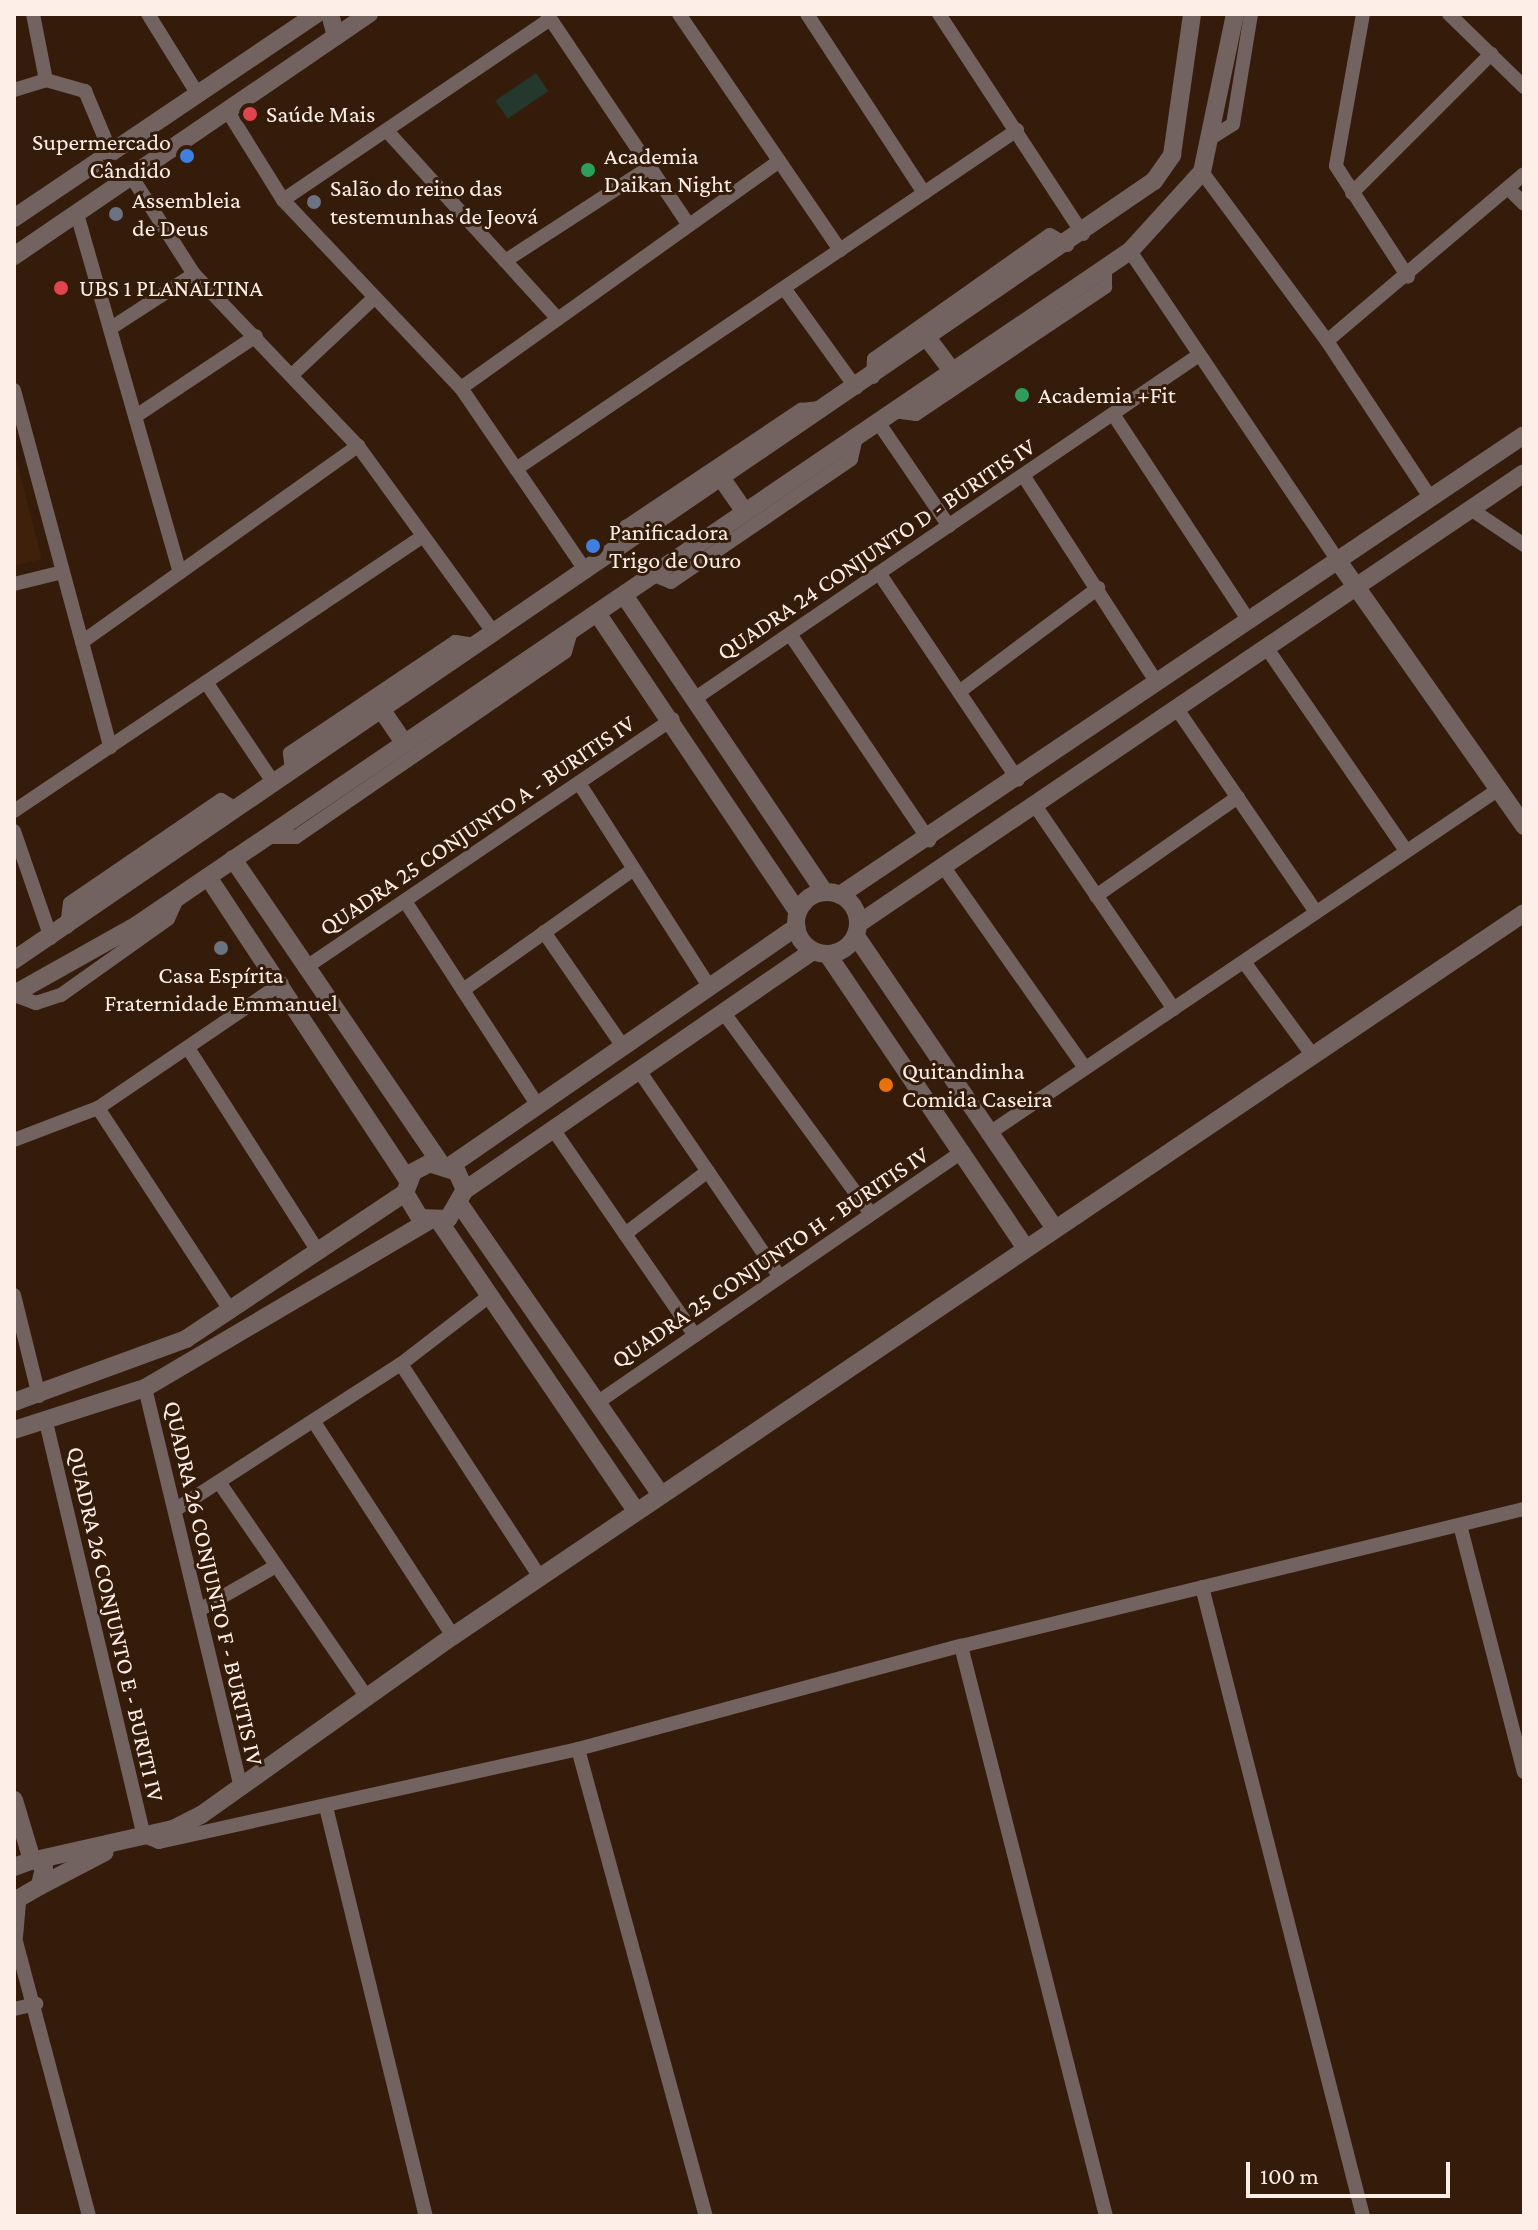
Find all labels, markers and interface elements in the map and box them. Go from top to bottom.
place label: Saúde Mais [266,100,375,128]
marker: Saúde Mais [241,105,259,123]
place label: Supermercado Cândido [32,128,171,184]
place label: Academia Daikan Night [604,142,732,198]
marker: Supermercado Cândido [178,147,196,165]
marker: Academia Daikan Night [579,161,597,179]
place label: Salão do reino das testemunhas de Jeová [330,174,538,230]
place label: Assembleia de Deus [132,186,241,242]
marker: Salão do reino das testemunhas de Jeová [305,193,323,211]
marker: Assembleia de Deus [107,205,125,223]
place label: UBS 1 PLANALTINA [79,274,263,302]
marker: UBS 1 PLANALTINA [50,277,72,299]
place label: Academia +Fit [1038,381,1176,409]
marker: Academia +Fit [1013,386,1031,404]
street label: QUADRA 24 CONJUNTO D - BURITIS IV [711,431,1041,667]
place label: Panificadora Trigo de Ouro [609,518,741,574]
marker: Panificadora Trigo de Ouro [584,537,602,555]
street label: QUADRA 25 CONJUNTO A - BURITIS IV [314,708,640,942]
marker: Casa Espírita Fraternidade Emmanuel [212,939,230,957]
place label: Casa Espírita Fraternidade Emmanuel [104,961,338,1017]
place label: Quitandinha Comida Caseira [902,1057,1052,1113]
marker: Quitandinha Comida Caseira [877,1076,895,1094]
street label: QUADRA 25 CONJUNTO H - BURITIS IV [606,1140,934,1374]
street label: QUADRA 26 CONJUNTO F - BURITIS IV [158,1398,270,1768]
street label: QUADRA 26 CONJUNTO E - BURITI IV [61,1444,171,1804]
scale bar [1250,2146,1454,2196]
text: 100 m [1260,2162,1319,2189]

